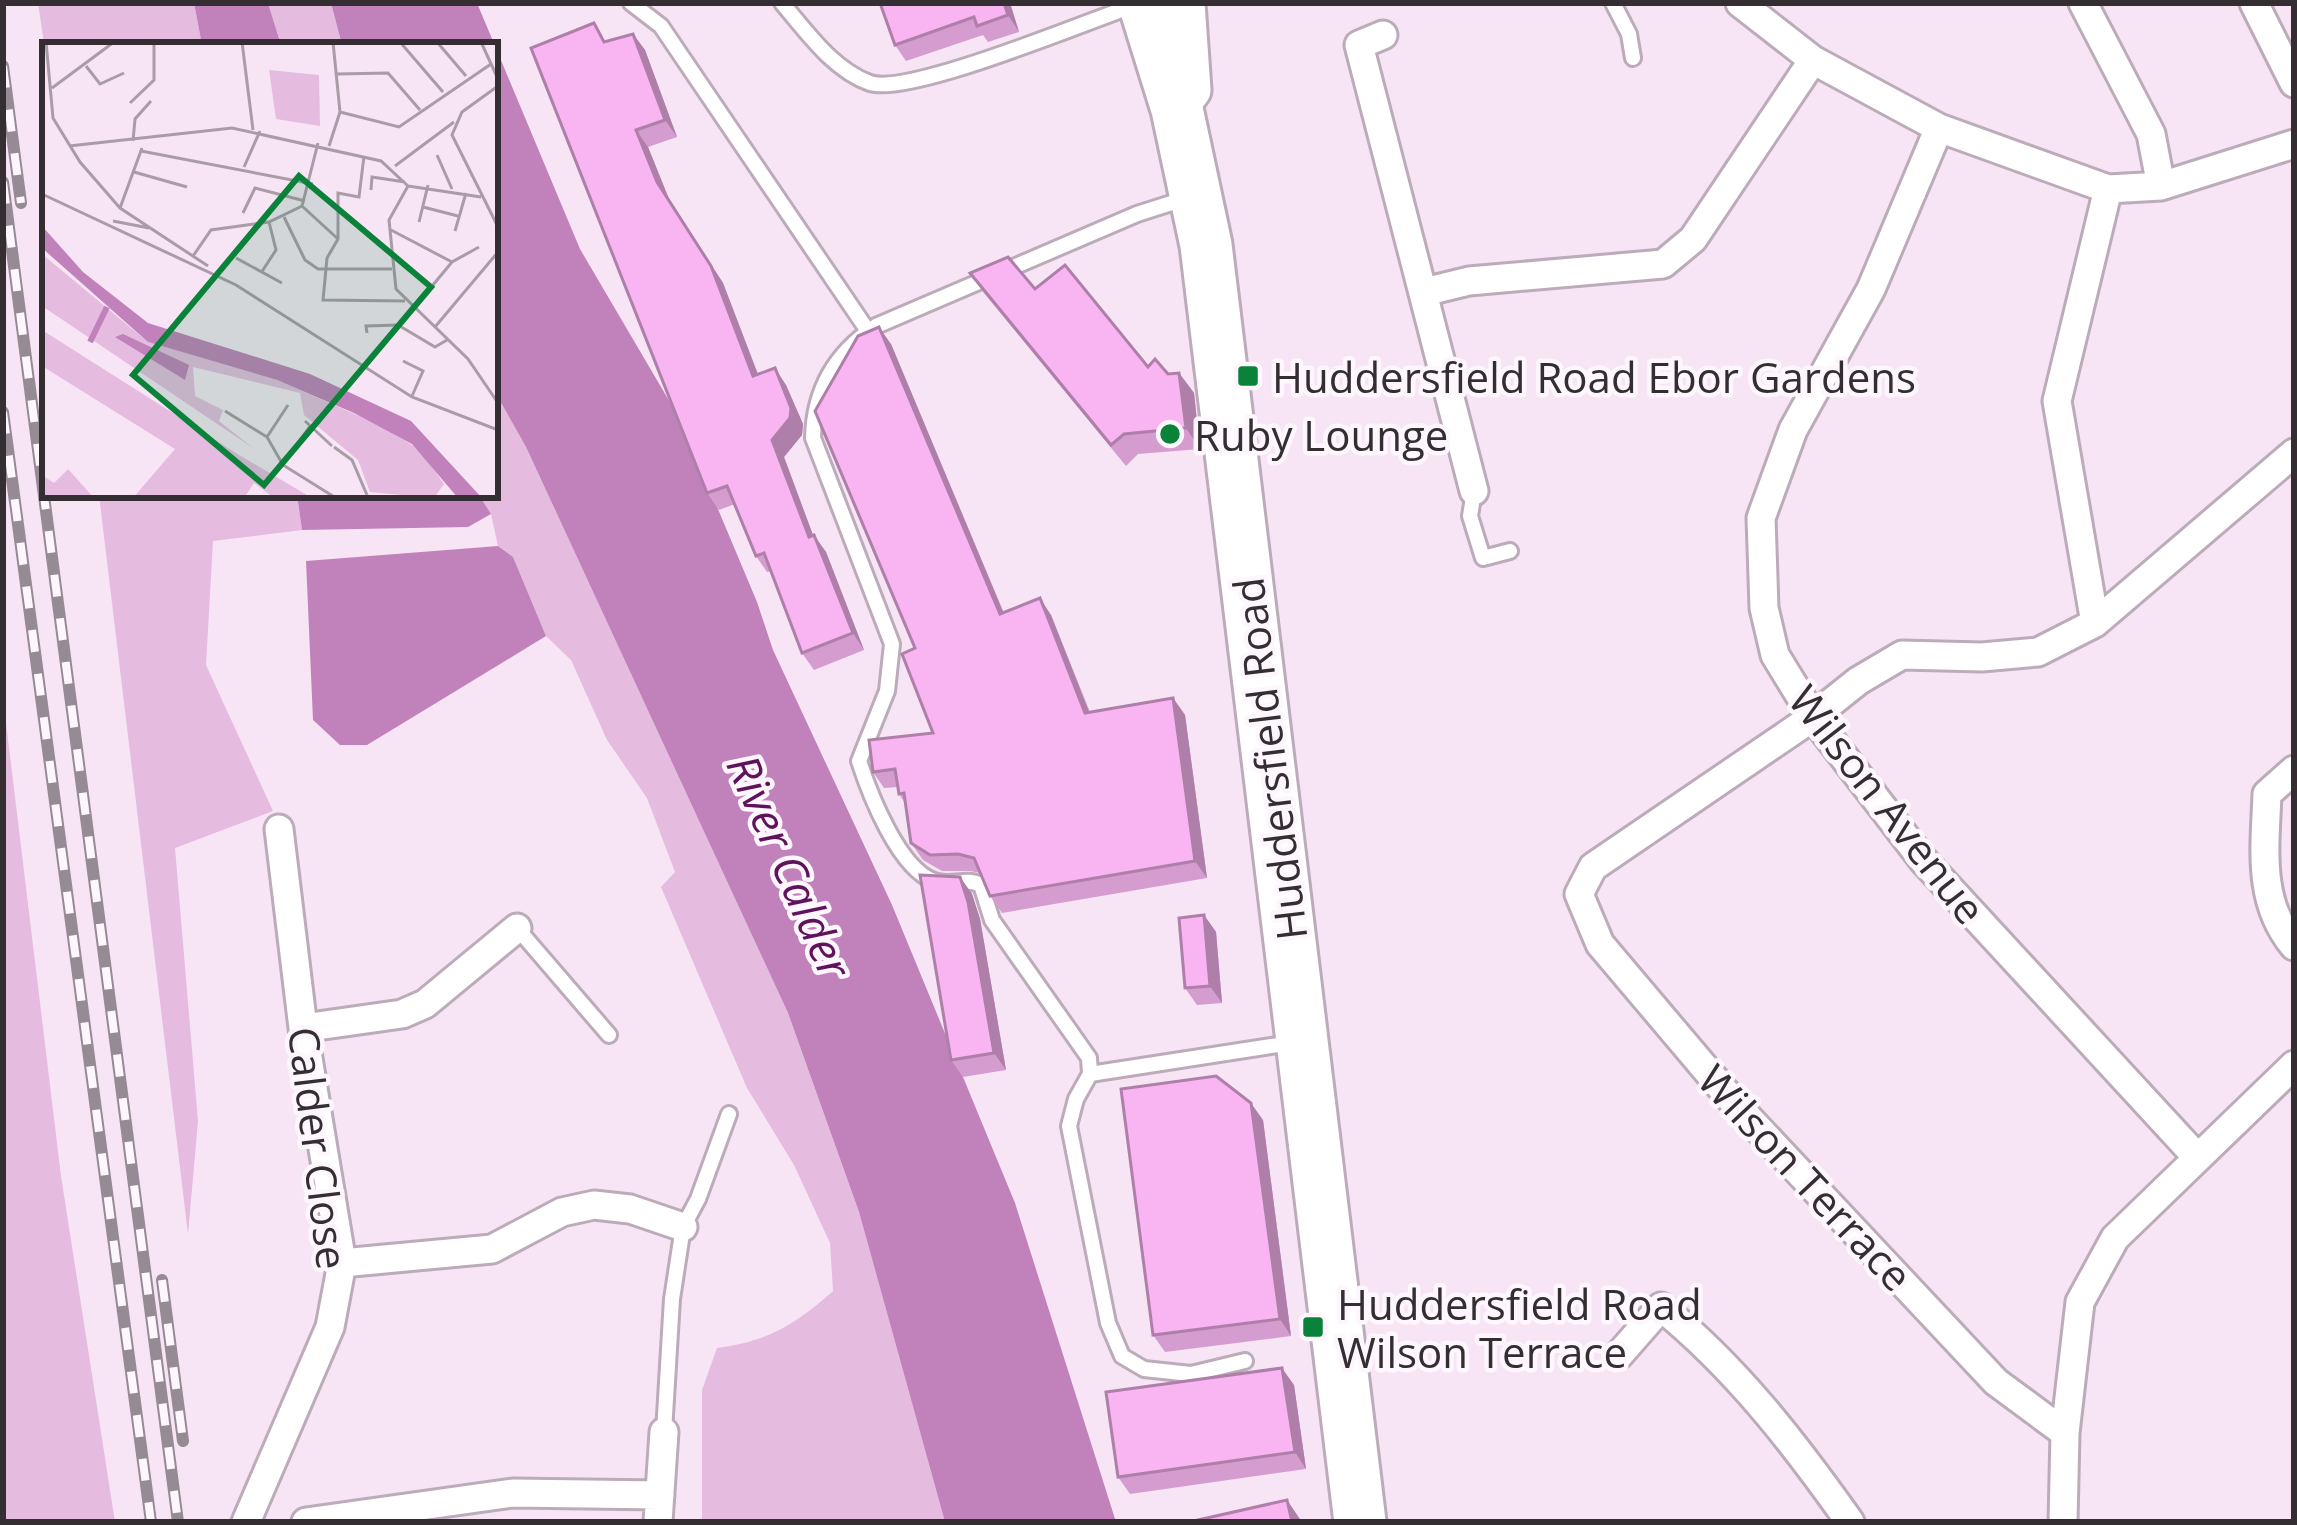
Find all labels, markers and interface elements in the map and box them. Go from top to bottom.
inset map [42,42,498,498]
place label: Huddersfield Road Ebor Gardens [1272,348,1916,405]
marker: Huddersfield Road Ebor Gardens [1235,363,1261,389]
place label: Ruby Lounge [1194,406,1448,463]
marker: Ruby Lounge [1157,421,1183,447]
street label: Huddersfield Road [1218,575,1320,943]
street label: Wilson Avenue [1777,673,1999,935]
water label: River Calder [714,744,867,990]
street label: Calder Close [276,1024,362,1272]
street label: Wilson Terrace [1686,1052,1926,1302]
place label: Huddersfield Road Wilson Terrace [1337,1275,1702,1380]
marker: Huddersfield Road Wilson Terrace [1300,1314,1326,1340]

